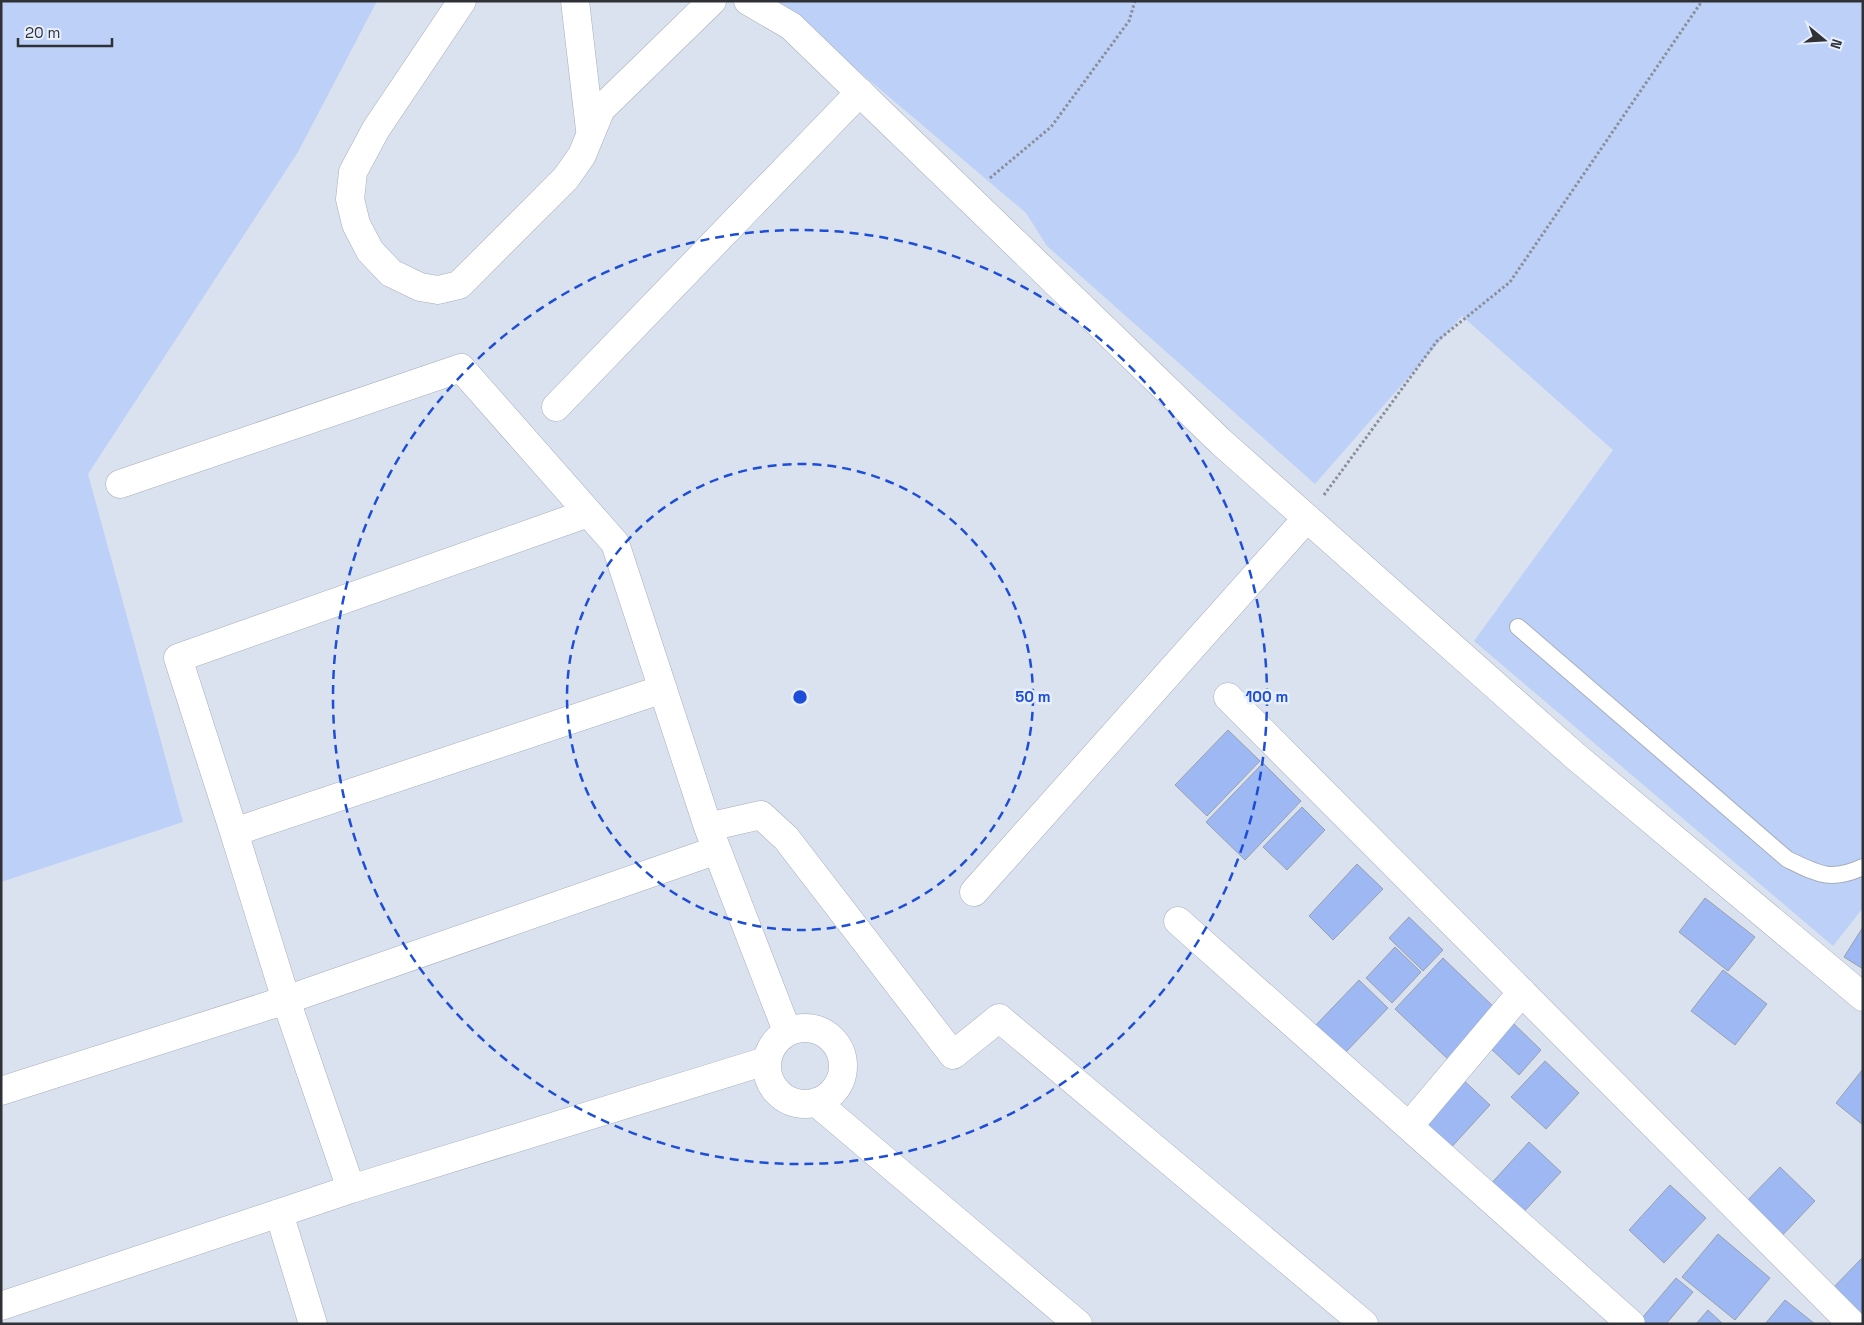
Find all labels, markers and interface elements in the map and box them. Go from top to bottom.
scale bar [18,15,111,47]
north arrow [1799,15,1849,65]
text: 20 m [25,23,60,42]
text: N [1826,37,1846,51]
text: 50 m [1015,687,1051,706]
text: 100 m [1246,687,1288,706]
centre of rings [791,688,809,706]

